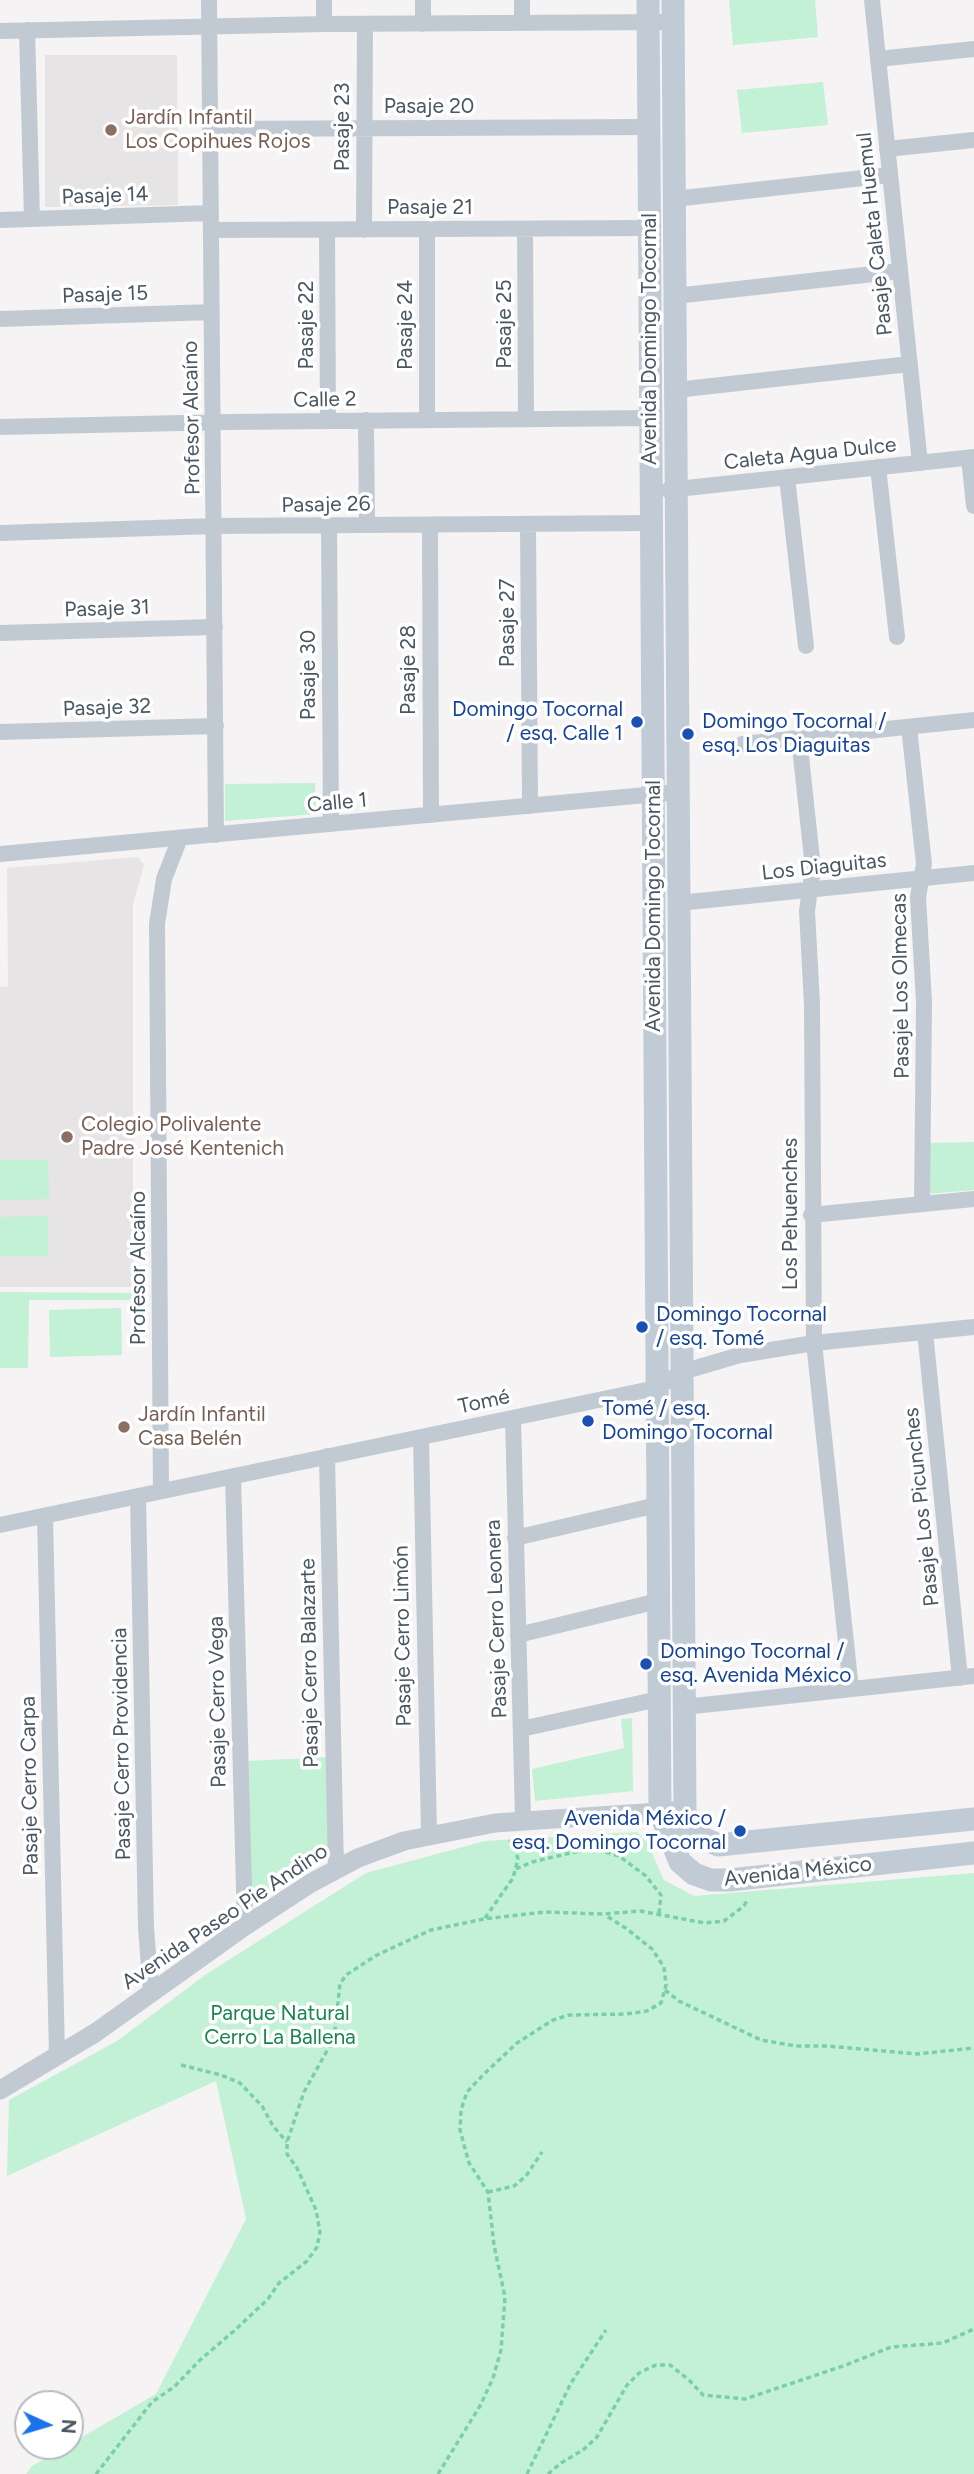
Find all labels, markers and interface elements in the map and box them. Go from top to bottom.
street label: Pasaje 23 [330,83,356,171]
street label: Pasaje 20 [384,94,474,120]
place label: Jardín Infantil Los Copihues Rojos [125,105,310,155]
marker: Jardín Infantil Los Copihues Rojos [103,122,119,138]
street label: Pasaje Caleta Huemul [852,131,898,337]
street label: Pasaje 14 [61,182,149,210]
street label: Pasaje 21 [387,195,473,221]
street label: Avenida Domingo Tocornal [637,213,663,465]
street label: Pasaje 25 [492,279,518,369]
street label: Pasaje 24 [393,280,419,370]
street label: Pasaje 15 [61,281,149,309]
street label: Pasaje 22 [294,281,320,369]
street label: Profesor Alcaíno [178,341,206,495]
street label: Calle 2 [293,387,357,413]
street label: Caleta Agua Dulce [722,432,898,476]
street label: Pasaje 26 [281,492,371,518]
street label: Pasaje 27 [495,579,521,667]
street label: Pasaje 31 [64,595,150,623]
street label: Pasaje 28 [396,625,422,715]
street label: Pasaje 30 [296,630,322,720]
street label: Pasaje 32 [62,694,152,722]
place label: Domingo Tocornal / esq. Calle 1 [452,697,623,747]
place label: Domingo Tocornal / esq. Los Diaguitas [702,709,886,759]
marker: Domingo Tocornal / esq. Calle 1 [629,714,645,730]
marker: Domingo Tocornal / esq. Los Diaguitas [680,726,696,742]
street label: Avenida Domingo Tocornal [641,780,667,1032]
street label: Calle 1 [306,788,368,818]
street label: Los Diaguitas [760,848,888,886]
street label: Pasaje Los Olmecas [887,893,915,1079]
place label: Colegio Polivalente Padre José Kentenich [81,1112,284,1162]
marker: Colegio Polivalente Padre José Kentenich [59,1129,75,1145]
street label: Los Pehuenches [778,1138,804,1290]
street label: Profesor Alcaíno [126,1191,152,1345]
place label: Domingo Tocornal / esq. Tomé [656,1302,827,1352]
marker: Domingo Tocornal / esq. Tomé [634,1319,650,1335]
street label: Tomé [456,1384,512,1420]
place label: Tomé / esq. Domingo Tocornal [602,1396,773,1446]
place label: Jardín Infantil Casa Belén [138,1402,266,1452]
street label: Pasaje Los Picunches [899,1406,945,1608]
marker: Tomé / esq. Domingo Tocornal [580,1413,596,1429]
marker: Jardín Infantil Casa Belén [116,1419,132,1435]
street label: Pasaje Cerro Leonera [481,1519,513,1719]
street label: Pasaje Cerro Limón [389,1545,417,1727]
street label: Pasaje Cerro Balazarte [296,1558,324,1768]
street label: Pasaje Cerro Vega [204,1616,232,1788]
street label: Pasaje Cerro Providencia [107,1627,137,1861]
place label: Domingo Tocornal / esq. Avenida México [660,1639,851,1689]
marker: Domingo Tocornal / esq. Avenida México [638,1656,654,1672]
street label: Pasaje Cerro Carpa [16,1696,44,1876]
place label: Avenida México / esq. Domingo Tocornal [512,1806,726,1856]
marker: Avenida México / esq. Domingo Tocornal [732,1823,748,1839]
street label: Avenida Paseo Pie Andino [117,1839,333,1995]
street label: Avenida México [723,1852,873,1892]
park label: Parque Natural Cerro La Ballena [204,2001,356,2051]
north arrow [14,2390,84,2460]
text: N [56,2418,80,2434]

